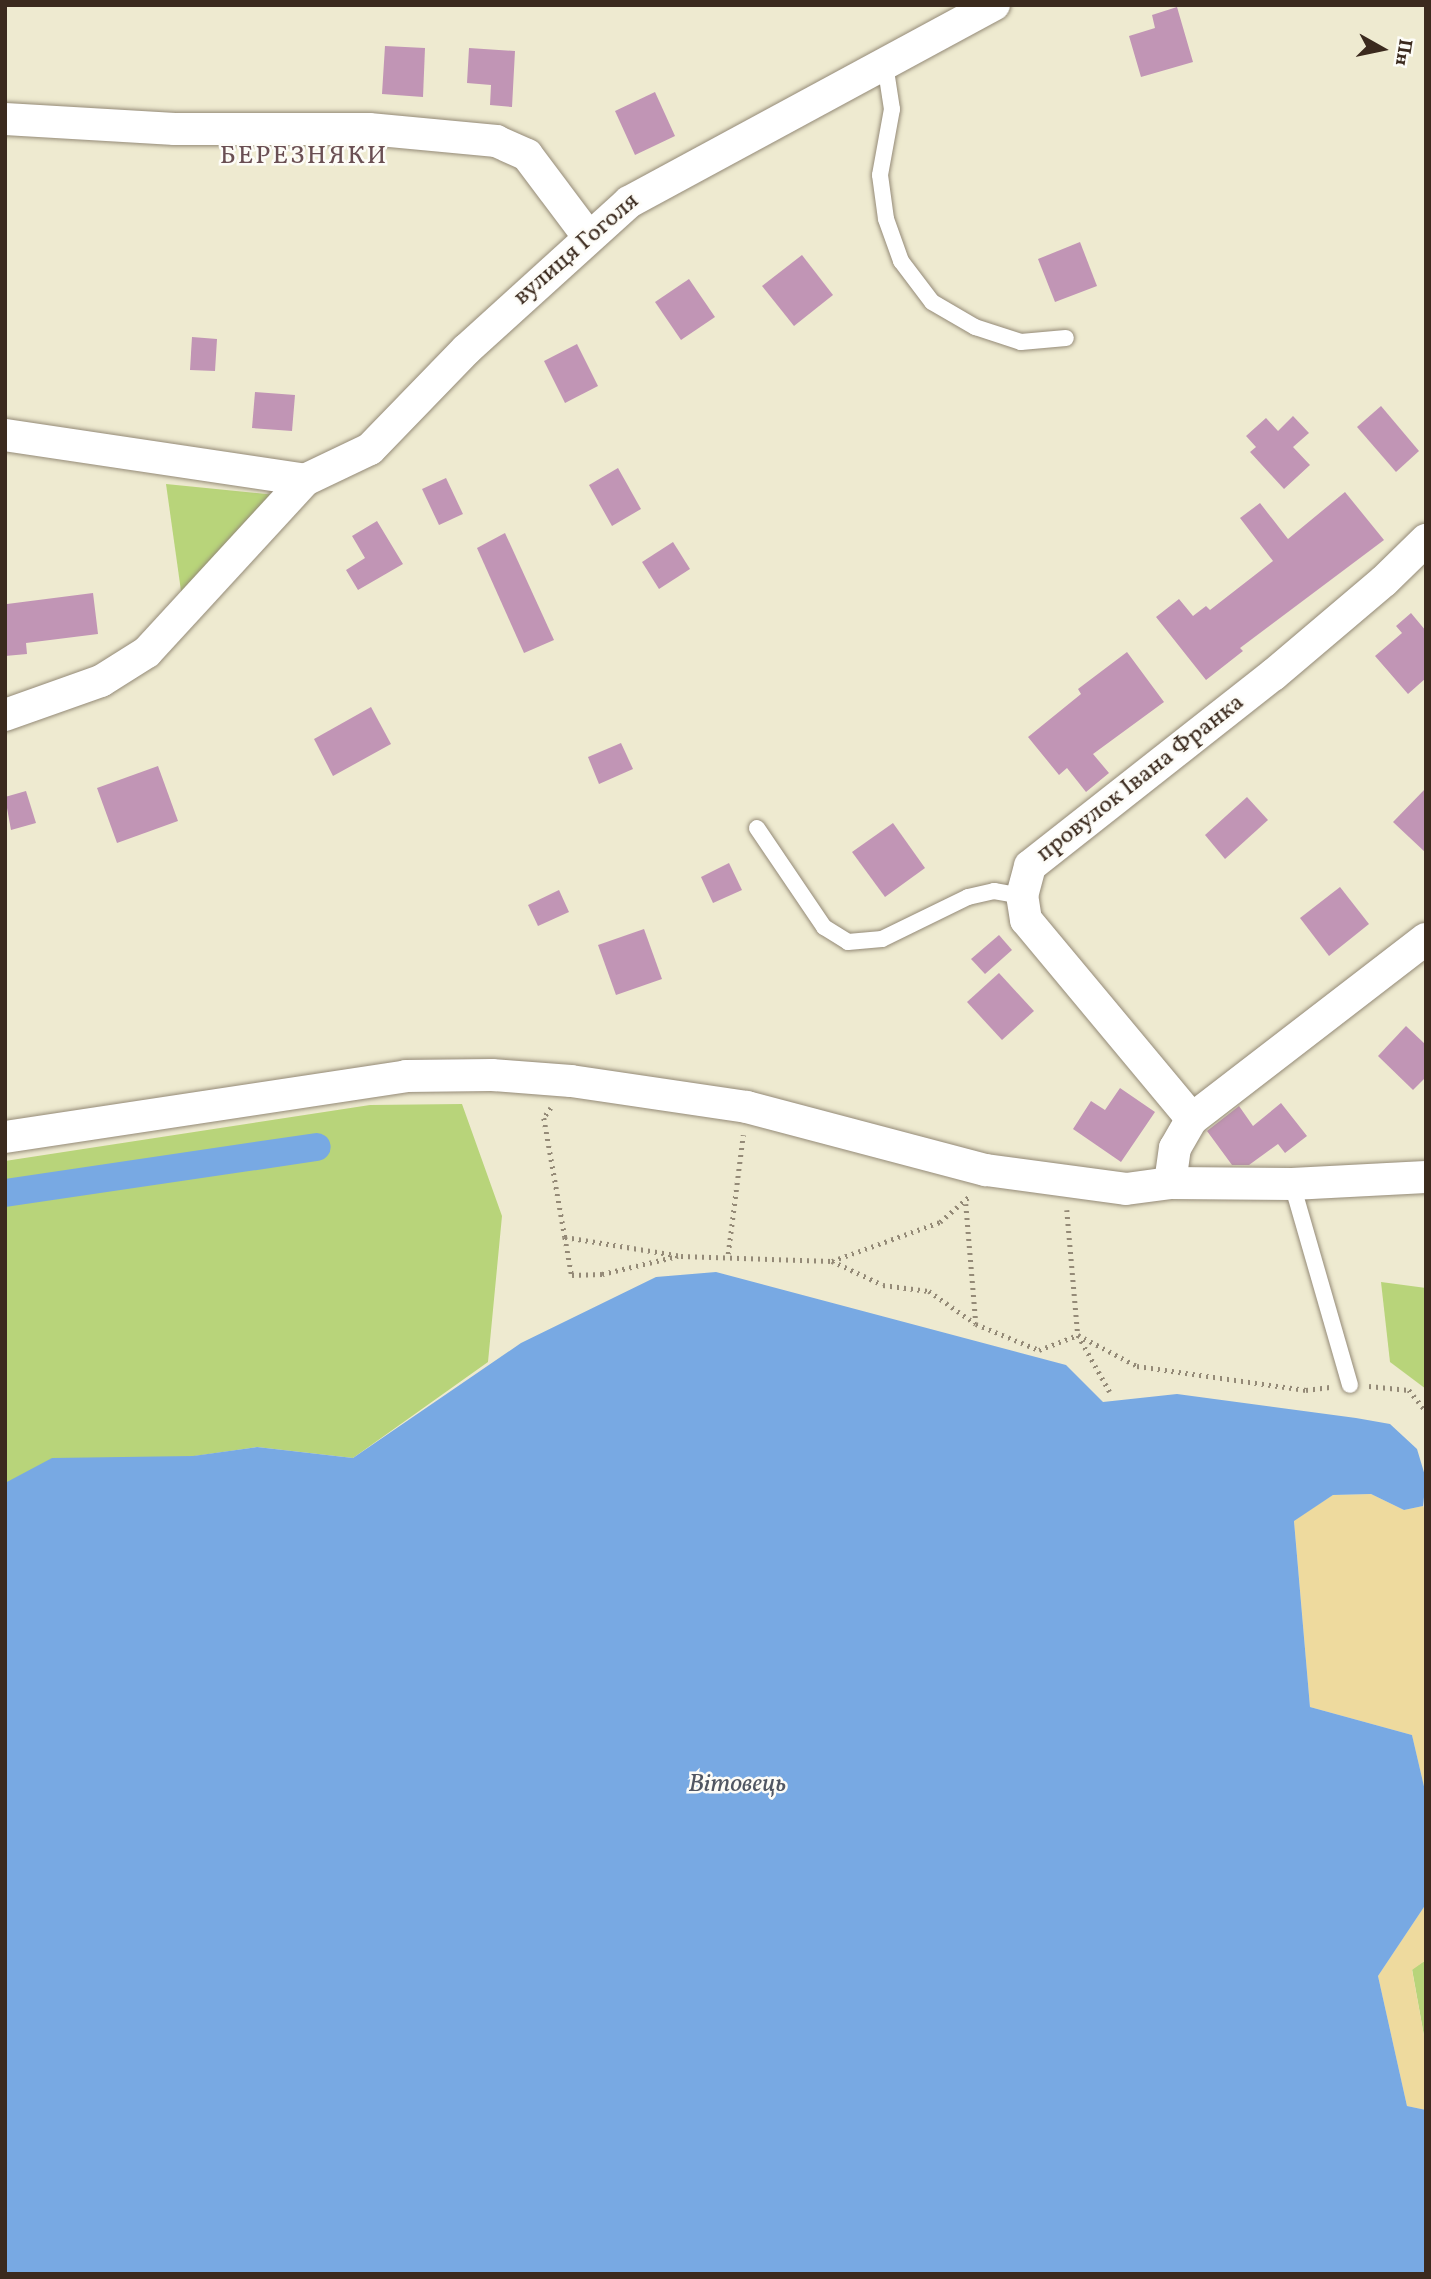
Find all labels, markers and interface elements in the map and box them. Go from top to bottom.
north arrow [1347,14,1417,84]
text: Пн [1388,37,1418,68]
district label: БЕРЕЗНЯКИ [221,141,387,173]
street label: вулиця Гоголя [508,188,646,312]
street label: провулок Івана Франка [1031,689,1251,869]
water label: Вітовець [688,1769,786,1801]

